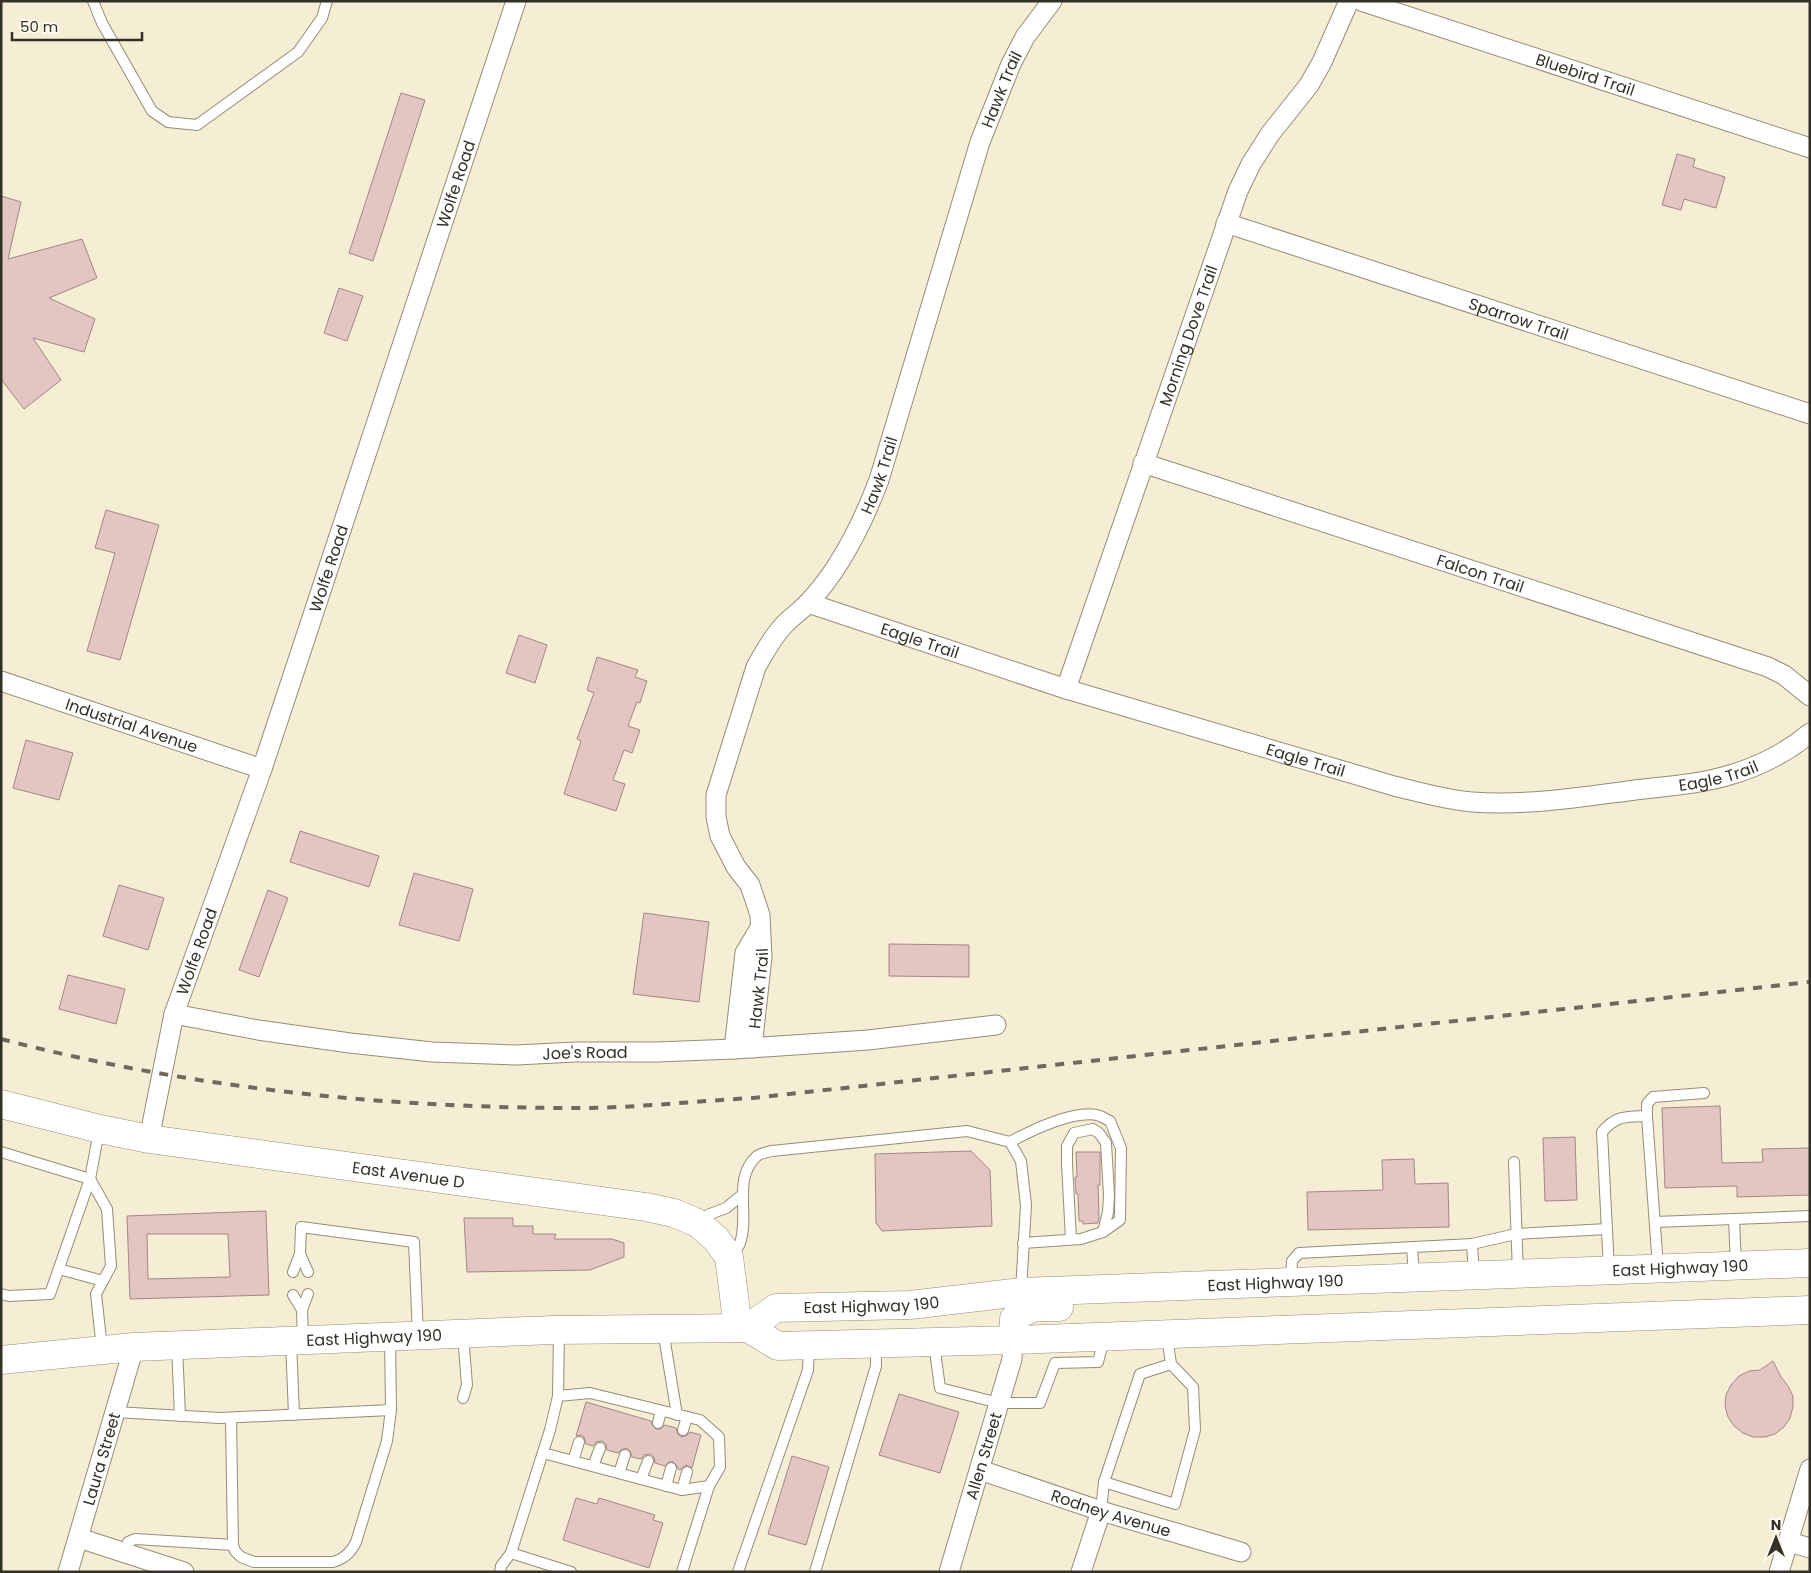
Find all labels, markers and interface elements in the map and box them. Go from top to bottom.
scale bar [12,10,142,42]
text: 50 m [20,16,58,37]
street label: Hawk Trail [975,47,1027,131]
street label: Bluebird Trail [1533,47,1638,101]
street label: Wolfe Road [430,137,481,231]
street label: Morning Dove Trail [1153,262,1223,409]
street label: Sparrow Trail [1466,292,1572,346]
street label: Hawk Trail [855,434,903,518]
street label: Wolfe Road [303,522,354,615]
street label: Falcon Trail [1434,548,1527,598]
street label: Eagle Trail [878,617,962,664]
street label: Industrial Avenue [62,692,201,758]
street label: Eagle Trail [1264,737,1348,782]
street label: Eagle Trail [1677,755,1762,796]
street label: Wolfe Road [170,905,223,998]
street label: Hawk Trail [743,948,774,1030]
street label: Joe's Road [542,1041,628,1065]
street label: East Avenue D [351,1155,466,1194]
street label: East Highway 190 [1612,1254,1749,1282]
street label: East Highway 190 [1207,1269,1344,1297]
street label: East Highway 190 [803,1290,941,1319]
street label: East Highway 190 [306,1323,443,1352]
street label: Laura Street [77,1409,126,1508]
street label: Allen Street [960,1409,1007,1502]
street label: Rodney Avenue [1048,1483,1174,1542]
north arrow [1751,1513,1801,1563]
text: N [1771,1515,1781,1535]

